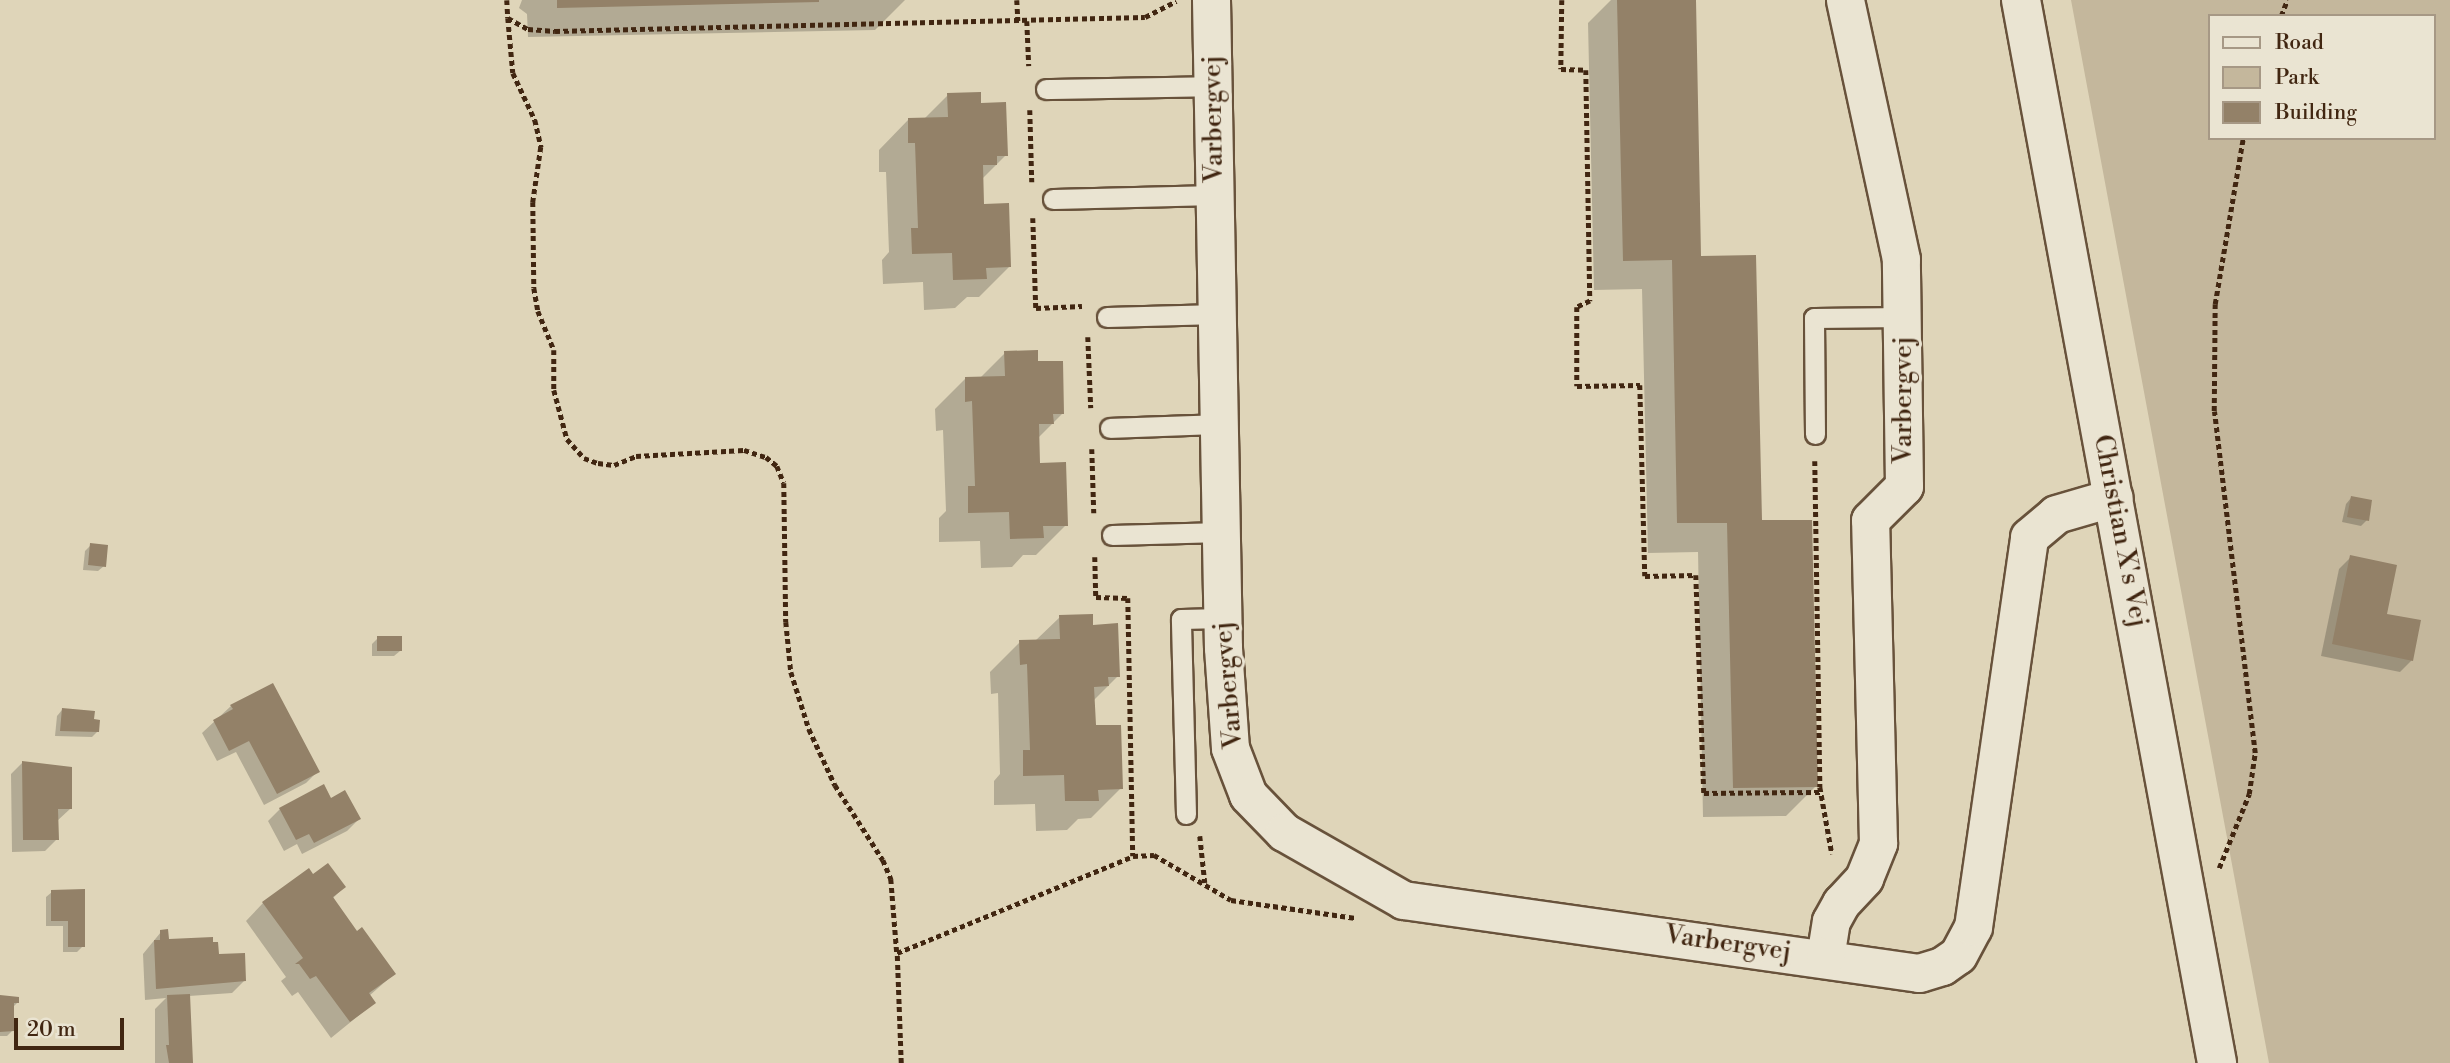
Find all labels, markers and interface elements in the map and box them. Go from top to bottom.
legend [2208,14,2436,140]
text: Road [2275,30,2324,56]
street label: Varbergvej [1197,55,1231,183]
text: Park [2275,65,2319,91]
text: Building [2275,100,2357,126]
street label: Varbergvej [1888,336,1920,464]
street label: Christian X's Vej [2086,432,2154,630]
street label: Varbergvej [1208,620,1250,750]
street label: Varbergvej [1663,920,1793,968]
scale bar [18,1004,128,1048]
text: 20 m [27,1017,76,1043]

